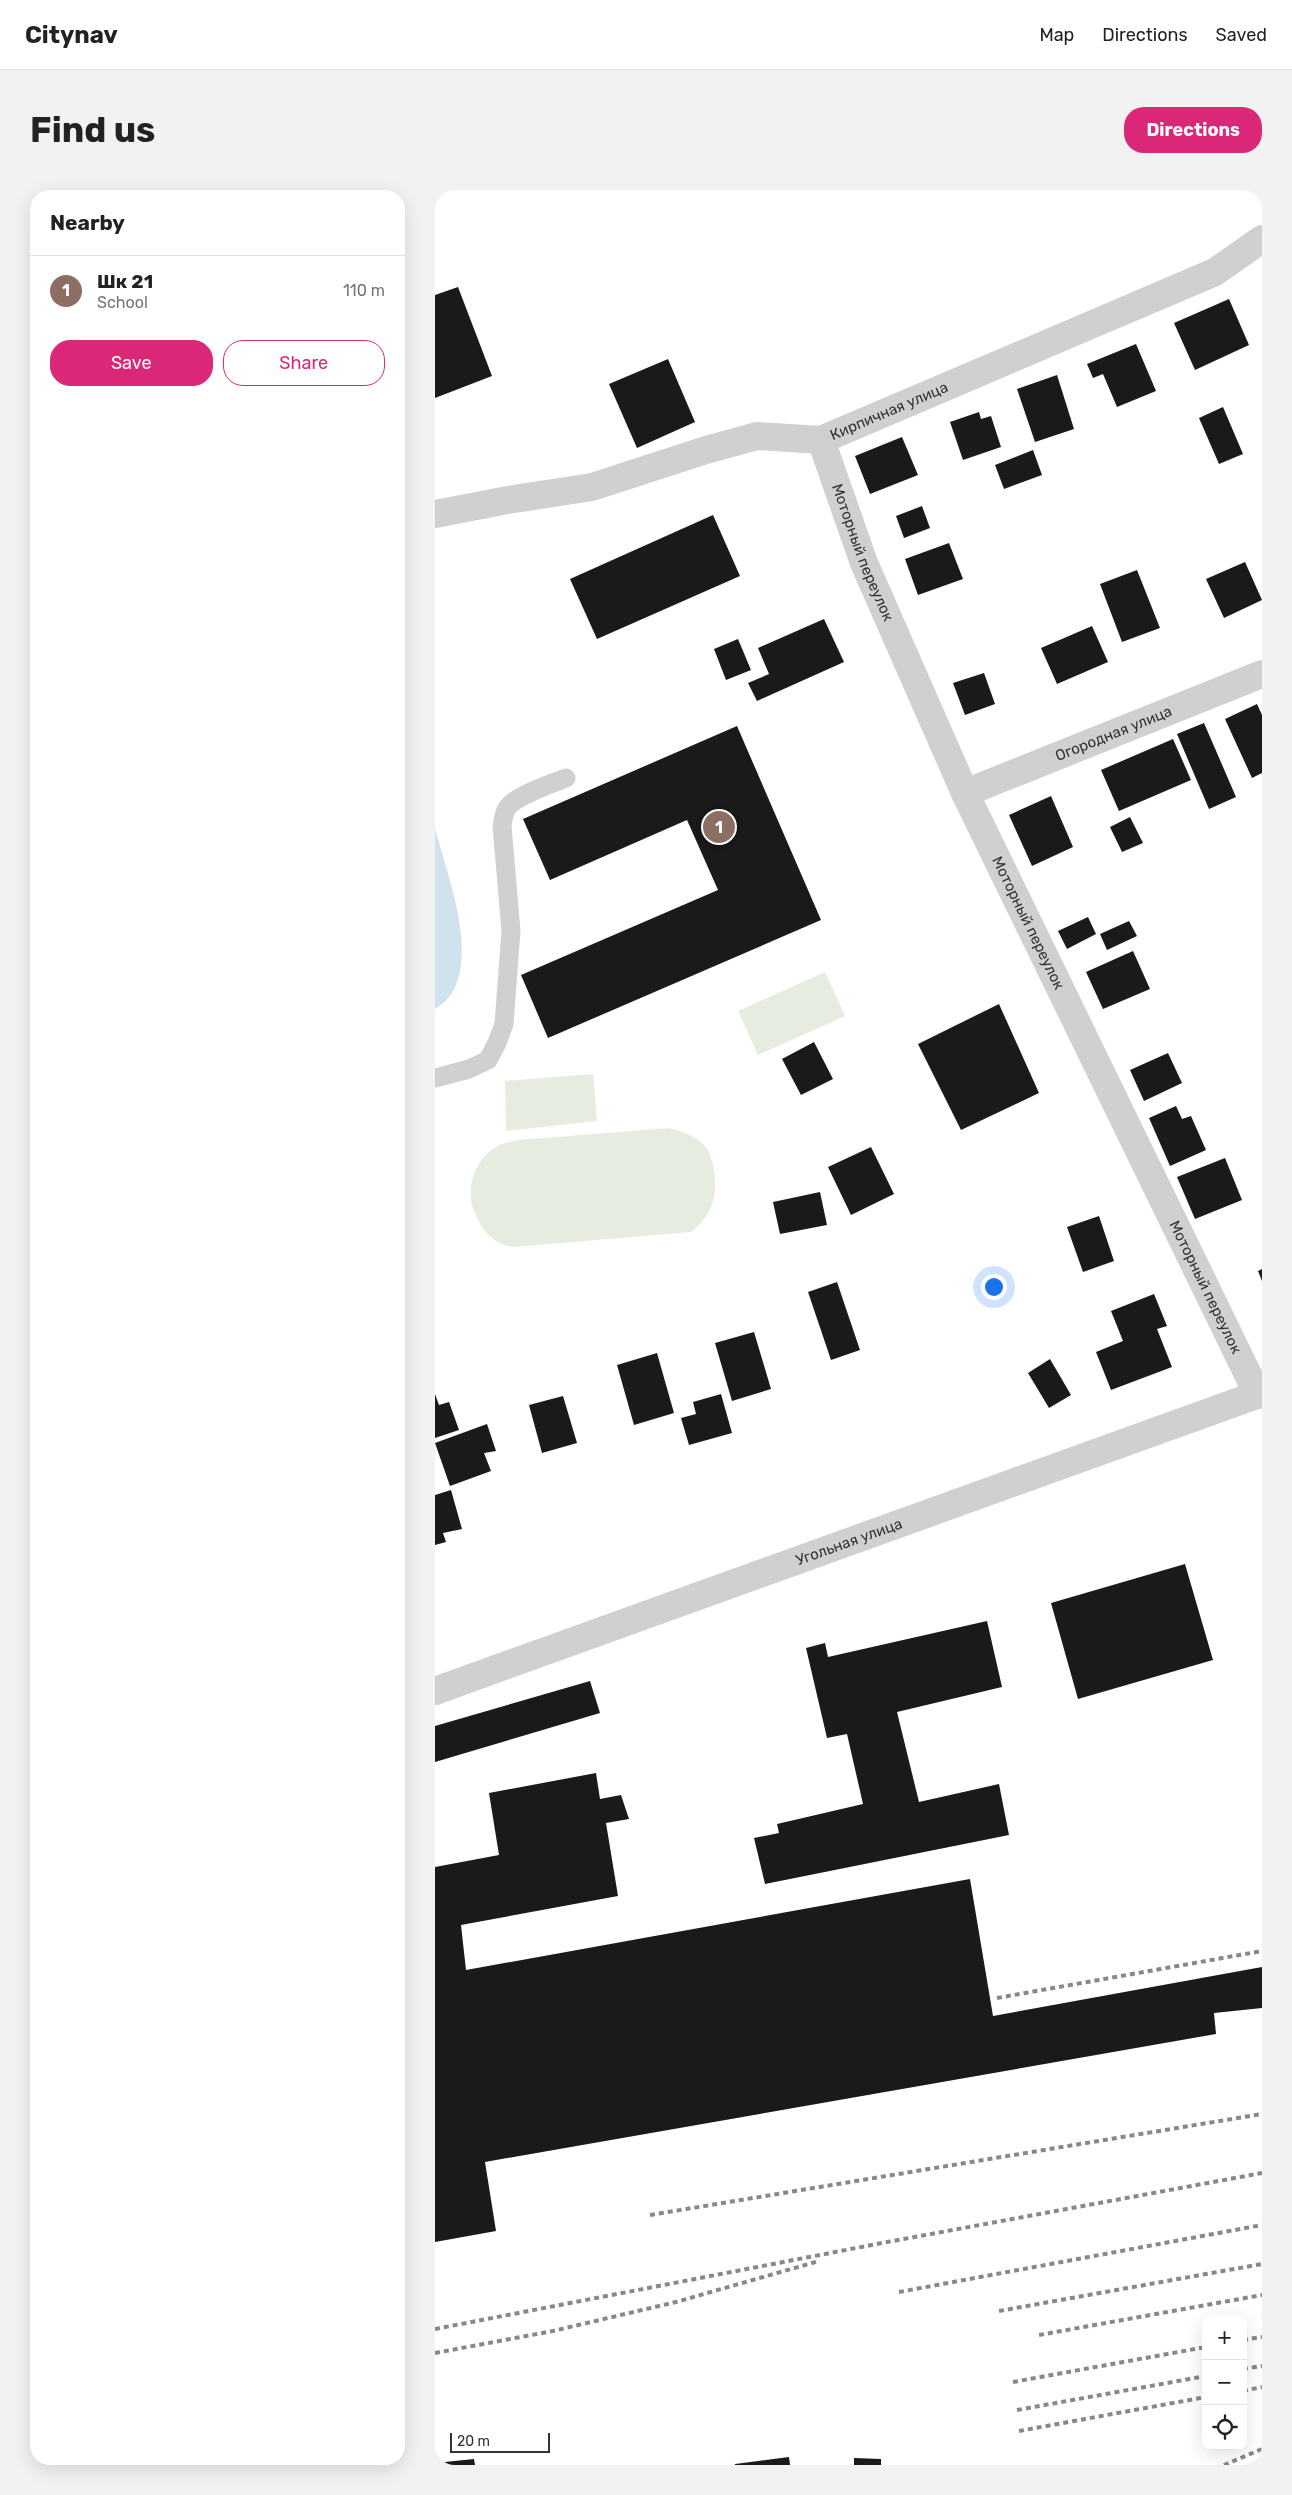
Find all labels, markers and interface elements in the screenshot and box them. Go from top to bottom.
text: Citynav [25,21,118,49]
text: Map [1039,24,1074,46]
text: Directions [1102,24,1188,46]
text: Saved [1216,24,1267,46]
button: Directions [1124,107,1262,153]
text: Find us [30,109,155,151]
text: Nearby [50,210,125,235]
text: Шк 21 [97,270,153,293]
text: 1 [62,281,70,300]
text: 110 m [343,281,385,300]
text: School [97,293,148,312]
button: Save [50,340,213,386]
button: Share [223,340,385,386]
street label: Кирпичная улица [827,378,951,444]
street label: Моторный переулок [828,481,897,624]
street label: Огородная улица [1053,702,1174,765]
pin: 1 [703,808,735,846]
street label: Моторный переулок [988,853,1068,992]
street label: Моторный переулок [1165,1218,1245,1357]
your location [981,1274,1007,1300]
street label: Угольная улица [793,1514,905,1569]
map controls [1202,2315,1247,2450]
button: + [1202,2315,1247,2360]
button: − [1202,2360,1247,2405]
button: locate [1202,2405,1247,2450]
scale bar [450,2430,550,2453]
text: 20 m [457,2433,490,2450]

